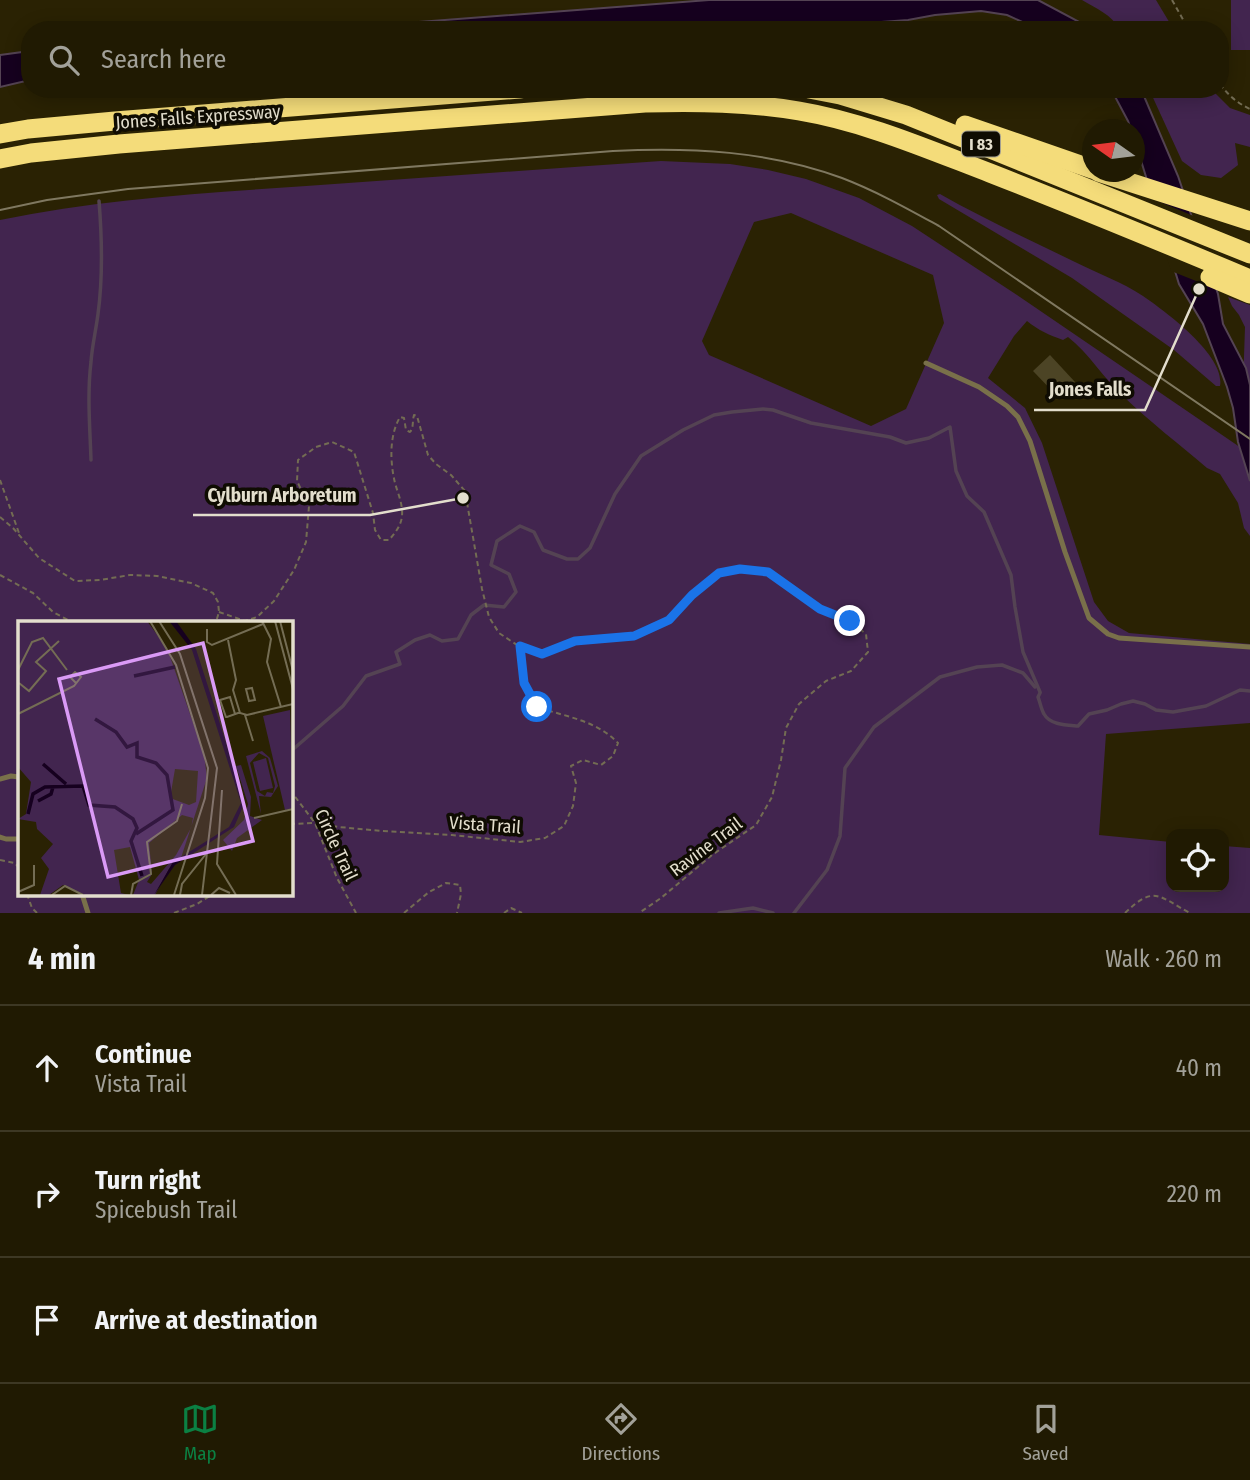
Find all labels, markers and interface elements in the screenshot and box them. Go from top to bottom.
search box [21,21,1229,98]
icon: search [45,41,83,79]
text: Search here [101,44,226,75]
street label: Jones Falls Expressway [115,100,281,134]
north arrow [1082,119,1145,182]
road number: I 83 [962,132,1000,156]
callout: Jones Falls [1034,370,1145,410]
text: Jones Falls [1048,378,1132,401]
callout: Cylburn Arboretum [193,475,370,515]
text: Cylburn Arboretum [207,484,357,507]
route end [834,605,865,636]
inset map [18,621,292,895]
route start [521,691,552,722]
street label: Circle Trail [310,806,362,885]
street label: Vista Trail [448,812,522,838]
street label: Ravine Trail [665,813,747,881]
map controls [1166,829,1229,892]
button: locate [1166,829,1229,892]
text: 4 min [28,941,96,977]
text: Walk · 260 m [1105,945,1222,973]
text: Continue [95,1039,192,1070]
icon: ahead [28,1049,66,1087]
text: 40 m [1176,1054,1222,1082]
text: Vista Trail [95,1070,187,1098]
text: Turn right [95,1165,201,1196]
icon: right [28,1175,66,1213]
text: 220 m [1167,1180,1222,1208]
text: Spicebush Trail [95,1196,237,1224]
icon: arrive [28,1301,66,1339]
text: Arrive at destination [95,1305,318,1336]
tab: Map [181,1400,219,1465]
tab: Directions [581,1400,660,1465]
tab: Saved [1022,1400,1069,1465]

